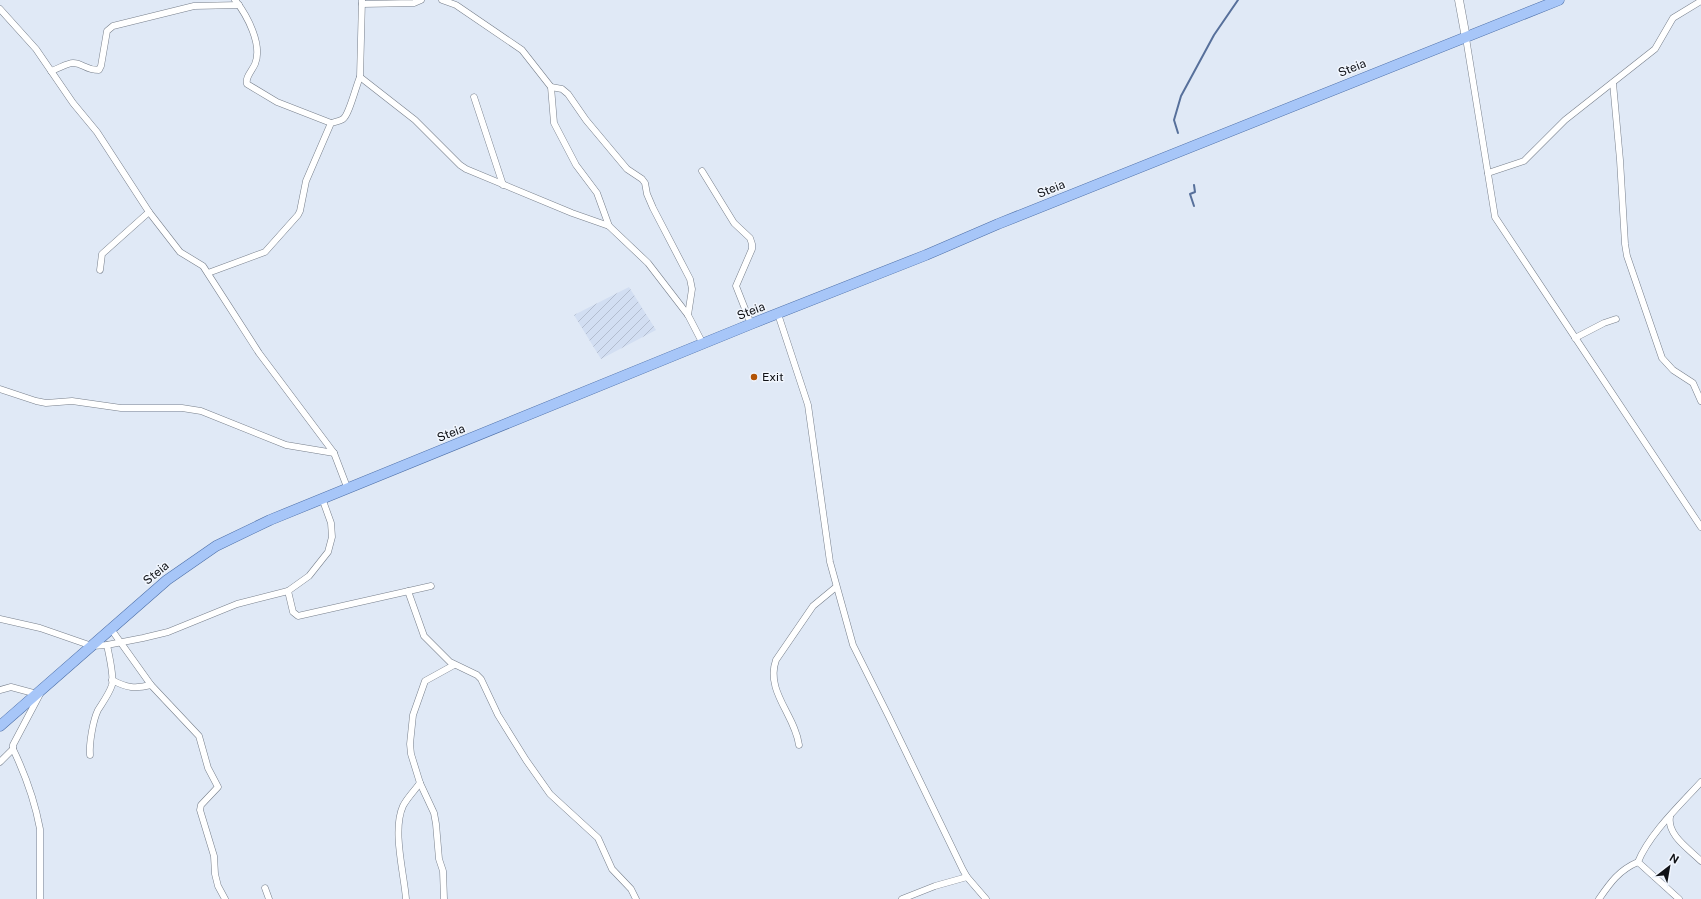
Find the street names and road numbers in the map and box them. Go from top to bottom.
street label: Steia [1336,56,1368,80]
street label: Steia [1035,177,1067,201]
street label: Steia [735,299,767,323]
street label: Steia [435,421,467,445]
street label: Steia [140,559,172,587]

